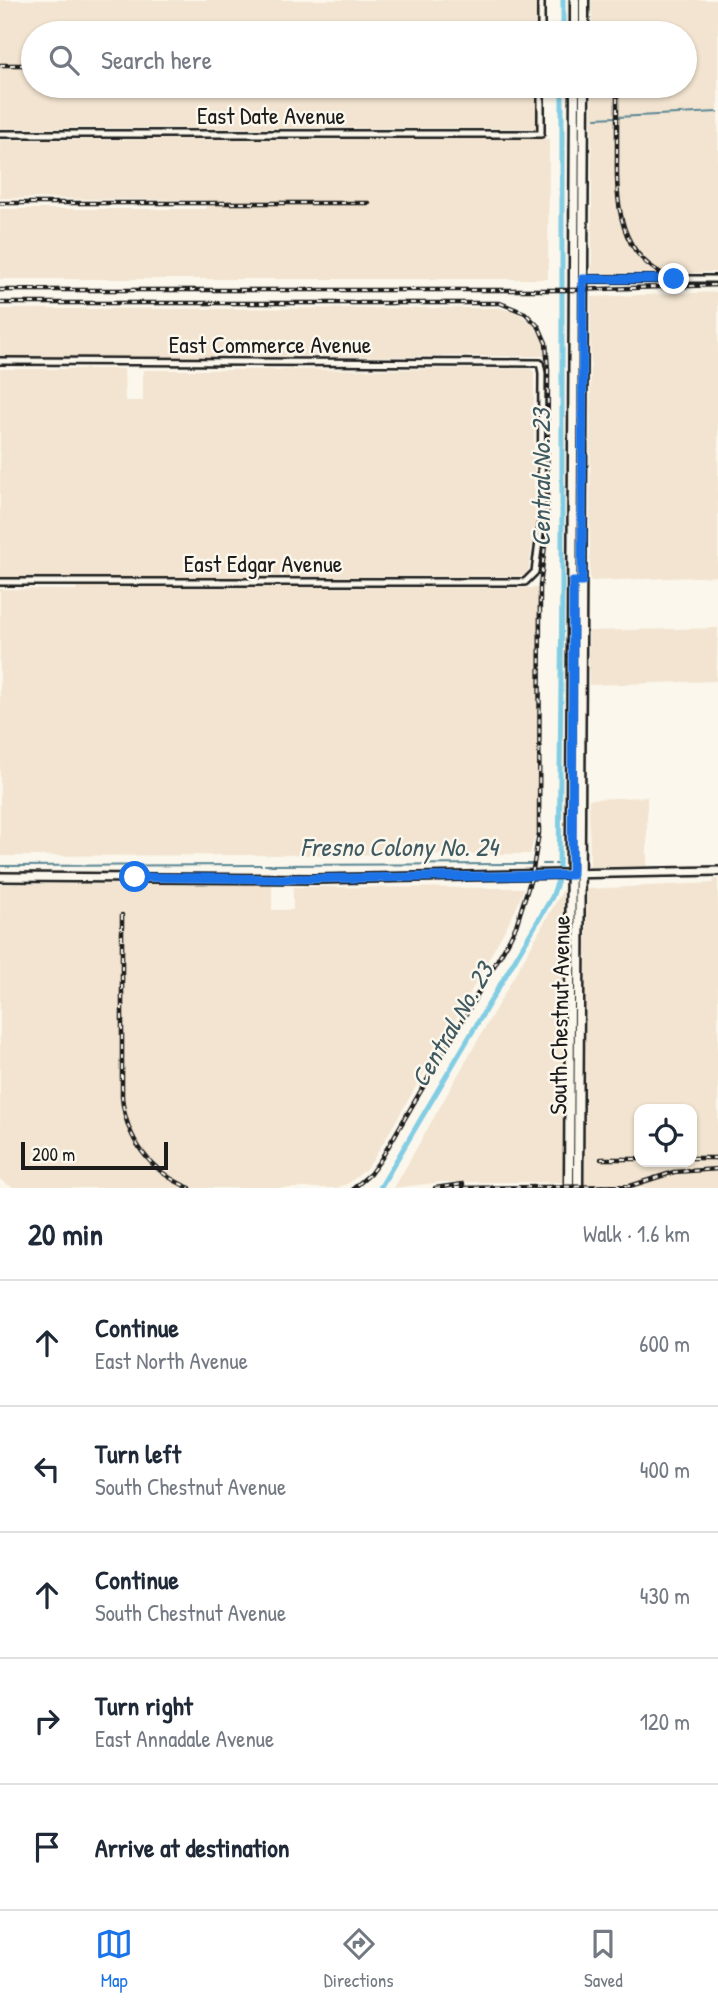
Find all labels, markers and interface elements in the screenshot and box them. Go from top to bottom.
search box [21,21,697,98]
icon: search [45,41,83,79]
text: Search here [101,42,212,77]
street label: East Date Avenue [197,99,345,131]
route end [658,263,689,294]
street label: East Commerce Avenue [169,328,372,360]
water label: Central No. 23 [523,407,558,547]
street label: East Edgar Avenue [184,547,343,579]
water label: Fresno Colony No. 24 [301,829,500,865]
route start [119,861,150,892]
street label: South Chestnut Avenue [541,915,577,1115]
water label: Central No. 23 [402,954,502,1093]
map controls [634,1104,697,1167]
button: locate [634,1104,697,1167]
scale bar [21,1139,168,1171]
text: 200 m [32,1141,75,1167]
text: 20 min [28,1214,103,1254]
text: Walk · 1.6 km [583,1218,690,1249]
text: Continue [95,1310,179,1345]
icon: ahead [28,1324,66,1362]
text: 600 m [639,1328,690,1359]
text: East North Avenue [95,1345,248,1376]
text: Turn left [95,1436,181,1471]
icon: left [28,1450,66,1488]
text: 400 m [640,1454,690,1485]
text: South Chestnut Avenue [95,1471,286,1502]
text: Continue [95,1562,179,1597]
icon: ahead [28,1576,66,1614]
text: 430 m [640,1580,690,1611]
text: South Chestnut Avenue [95,1597,286,1628]
text: Turn right [95,1688,193,1723]
icon: right [28,1702,66,1740]
text: 120 m [640,1706,690,1737]
text: East Annadale Avenue [95,1723,274,1754]
icon: arrive [28,1828,66,1866]
text: Arrive at destination [95,1830,290,1865]
tab: Map [95,1925,133,1993]
tab: Directions [324,1925,394,1993]
tab: Saved [584,1925,623,1993]

